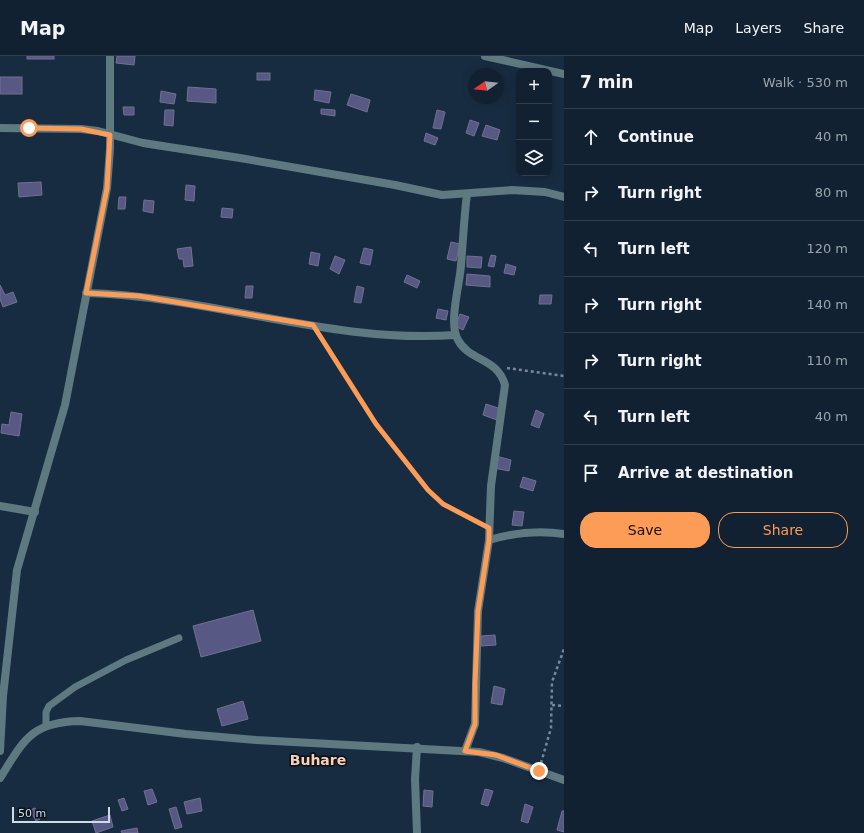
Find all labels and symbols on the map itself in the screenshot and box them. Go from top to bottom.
north arrow [468,68,504,104]
route start [20,119,38,137]
district label: Buhare [290,752,346,768]
route end [530,762,548,780]
scale bar [12,805,110,824]

